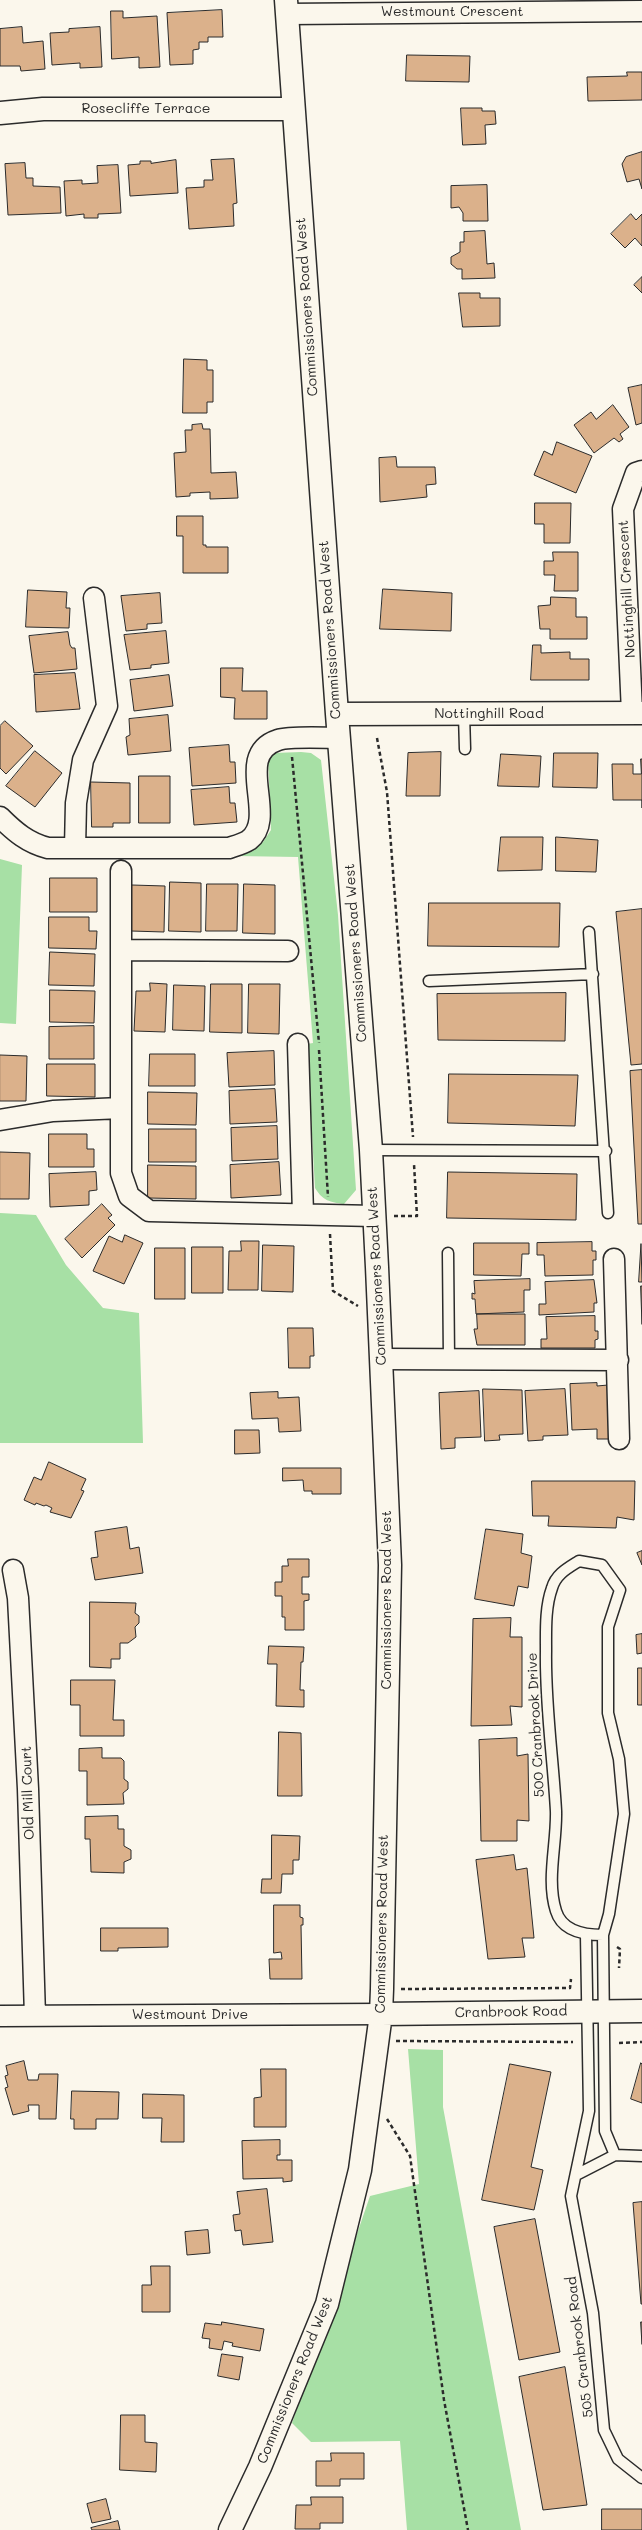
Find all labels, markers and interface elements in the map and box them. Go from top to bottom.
street label: Westmount Crescent [381,4,523,20]
street label: Rosecliffe Terrace [82,101,210,117]
street label: Commissioners Road West [292,217,322,397]
street label: Nottinghill Crescent [615,520,639,658]
street label: Commissioners Road West [315,540,345,720]
street label: Nottinghill Road [434,706,544,722]
street label: Commissioners Road West [341,863,371,1043]
street label: Commissioners Road West [364,1186,390,1366]
street label: Commissioners Road West [379,1510,395,1690]
street label: 500 Cranbrook Drive [524,1652,548,1798]
street label: Old Mill Court [18,1746,38,1840]
street label: Commissioners Road West [372,1834,392,2014]
street label: Cranbrook Road [454,2003,568,2021]
street label: Westmount Drive [132,2007,248,2023]
street label: 505 Cranbrook Road [563,2275,597,2419]
street label: Commissioners Road West [254,2294,336,2466]

